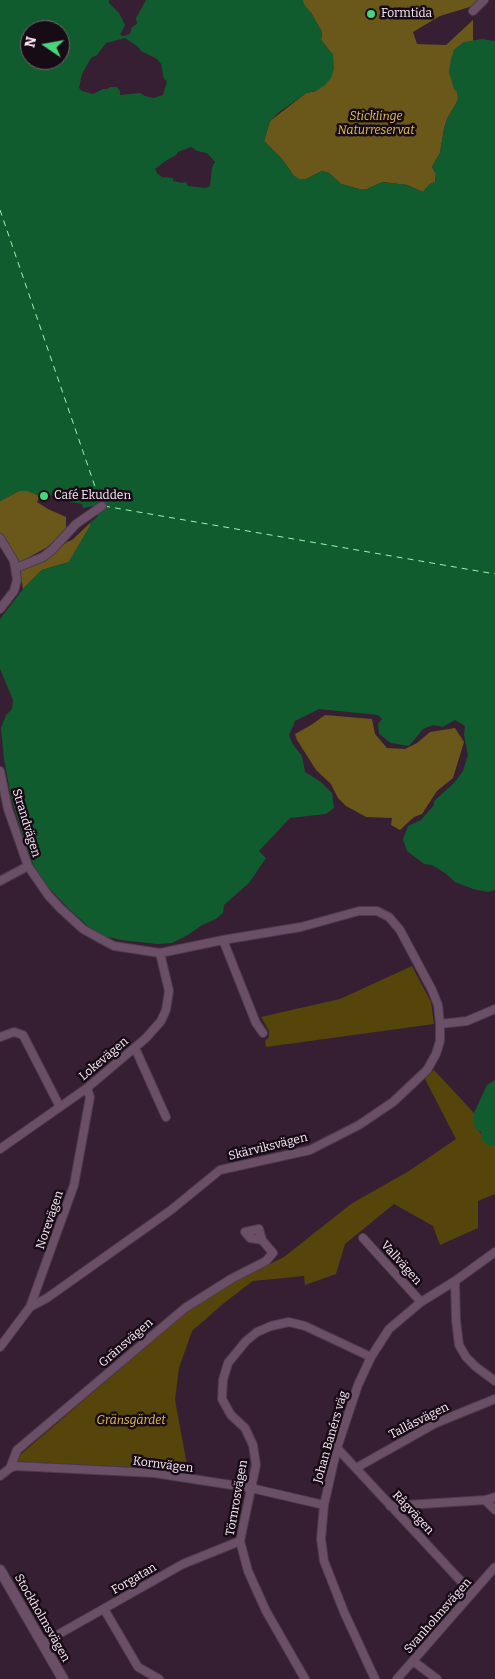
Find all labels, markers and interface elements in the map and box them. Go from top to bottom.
place label: Formtida [381,7,432,21]
marker: Formtida [365,8,377,20]
north arrow [20,20,70,70]
text: N [21,35,40,49]
park label: Sticklinge Naturreservat [337,110,415,138]
place label: Café Ekudden [54,489,131,503]
marker: Café Ekudden [38,490,50,502]
street label: Strandvägen [9,787,43,859]
street label: Lokevägen [77,1034,131,1084]
street label: Skärviksvägen [227,1130,309,1164]
street label: Norevägen [33,1189,67,1251]
street label: Vallvägen [378,1238,424,1288]
street label: Gränsvägen [96,1316,156,1370]
street label: Johan Banérs väg [311,1389,351,1485]
street label: Tallåsvägen [387,1400,451,1442]
park label: Gränsgärdet [96,1414,166,1428]
street label: Kornvägen [132,1454,194,1476]
street label: Törnrosvägen [223,1459,251,1537]
street label: Rågvägen [389,1488,437,1538]
street label: Forgatan [109,1560,159,1598]
street label: Stockholmsvägen [11,1572,73,1664]
street label: Svanholmsvägen [401,1575,475,1657]

